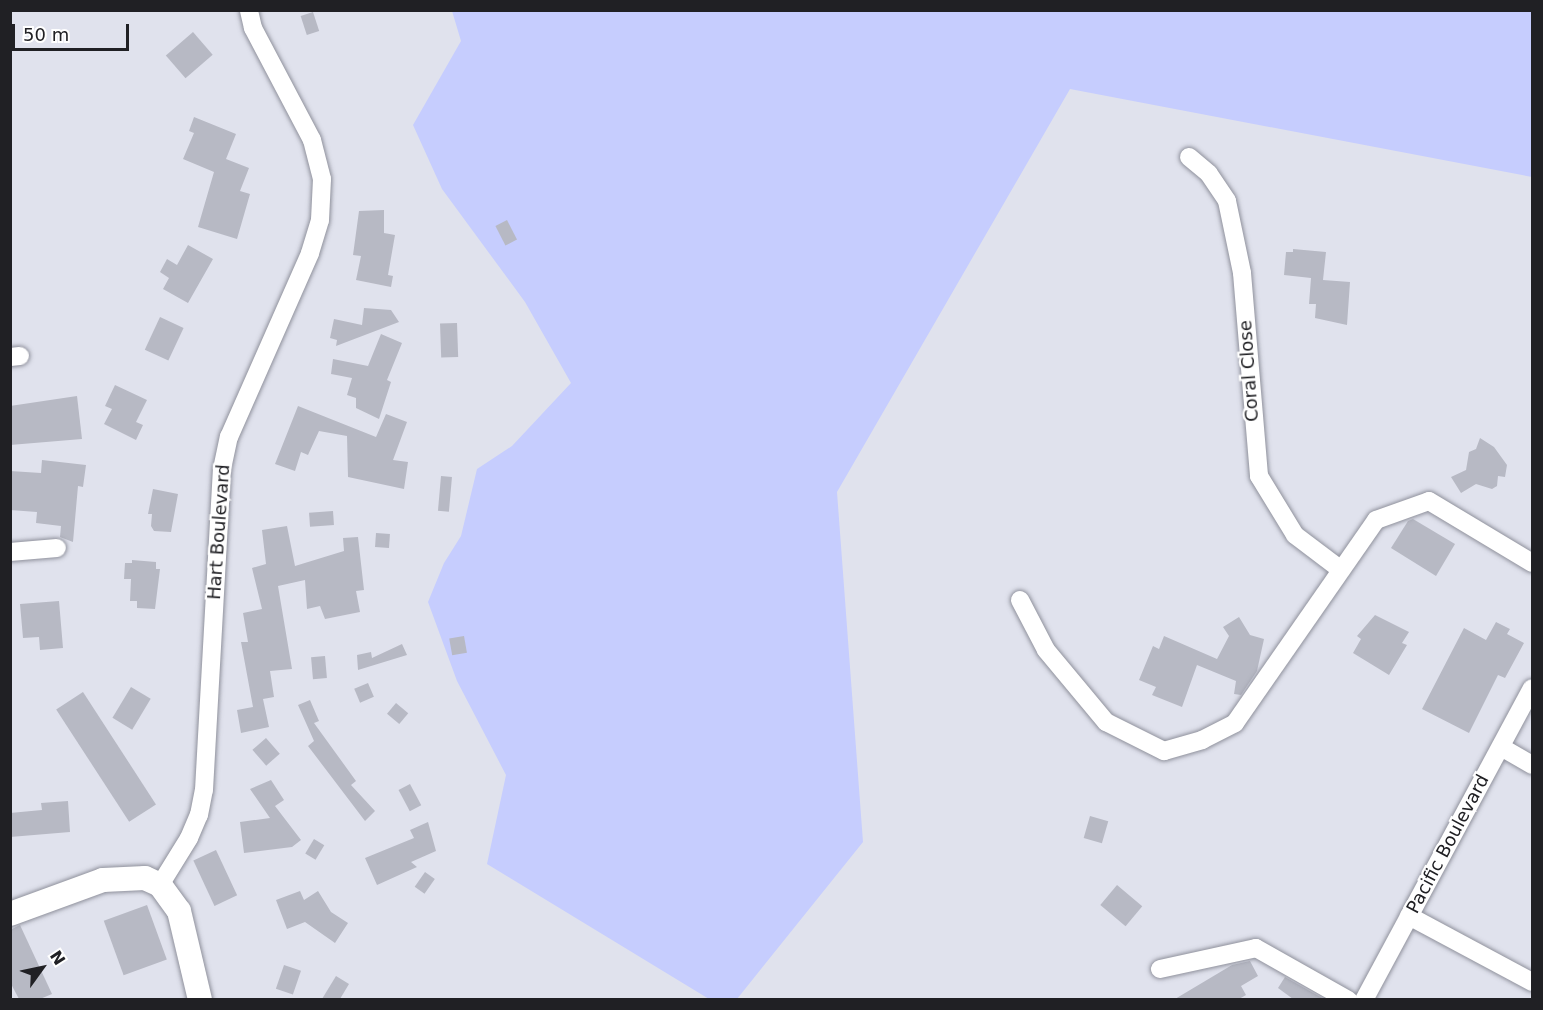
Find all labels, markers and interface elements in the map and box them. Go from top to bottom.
scale bar [15,12,132,50]
text: 50 m [23,24,69,45]
street label: Coral Close [1235,319,1263,423]
street label: Hart Boulevard [203,464,235,600]
street label: Pacific Boulevard [1402,771,1494,917]
north arrow [12,938,72,998]
text: N [46,947,69,969]

